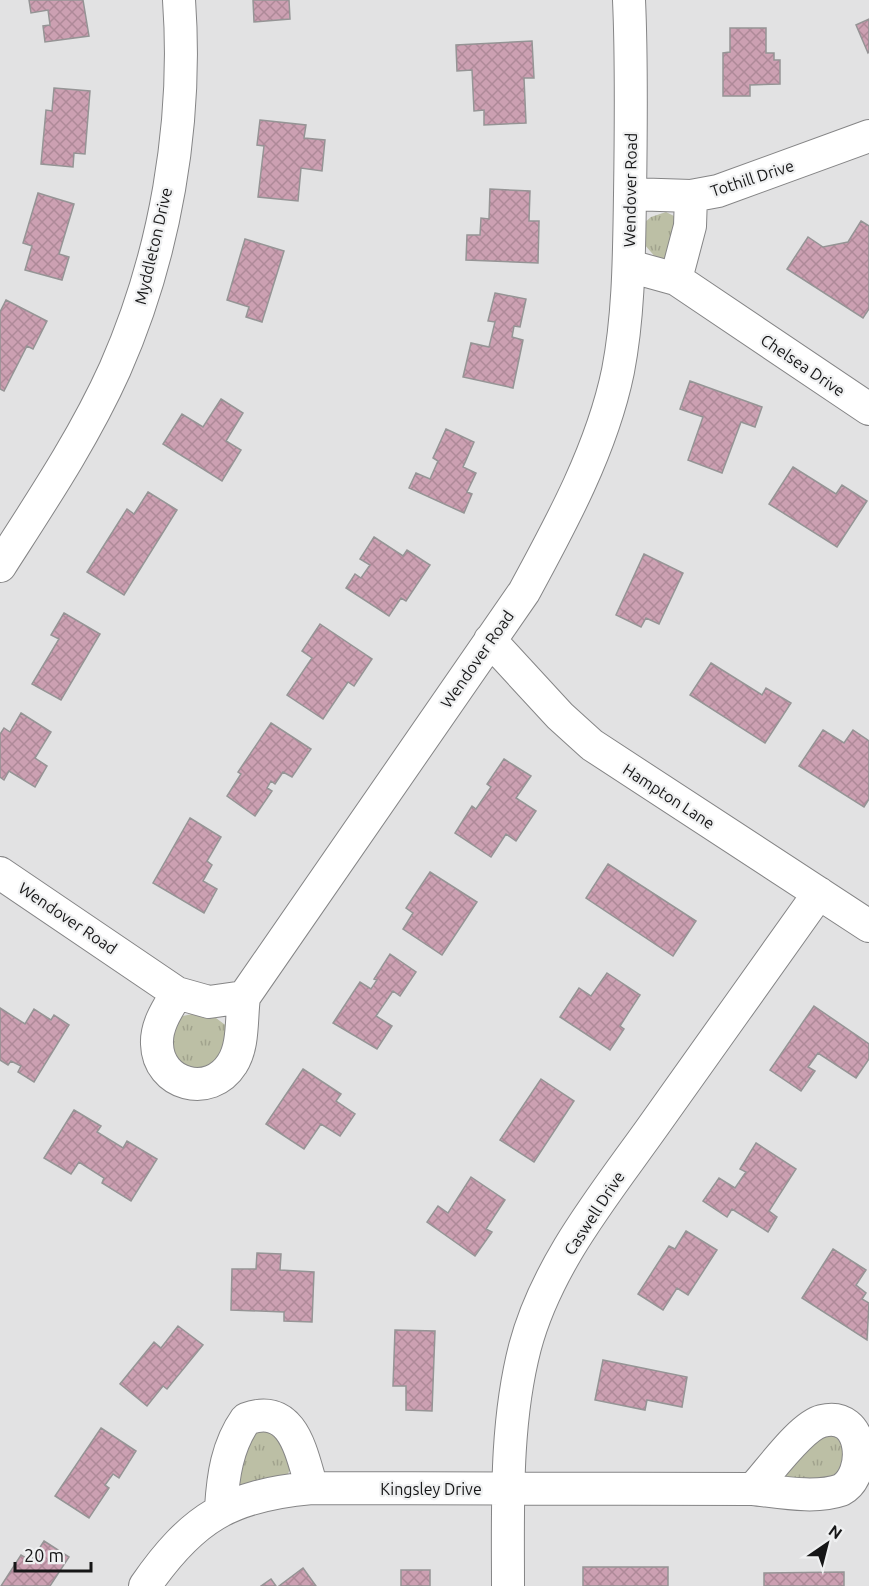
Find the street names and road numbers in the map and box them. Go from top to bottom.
street label: Wendover Road [620,133,640,247]
street label: Tothill Drive [708,156,796,200]
street label: Myddleton Drive [131,186,175,306]
street label: Chelsea Drive [758,330,848,400]
street label: Wendover Road [437,607,517,711]
street label: Hampton Lane [620,760,718,832]
street label: Wendover Road [16,879,120,957]
street label: Caswell Drive [560,1168,628,1258]
street label: Kingsley Drive [380,1480,482,1498]

